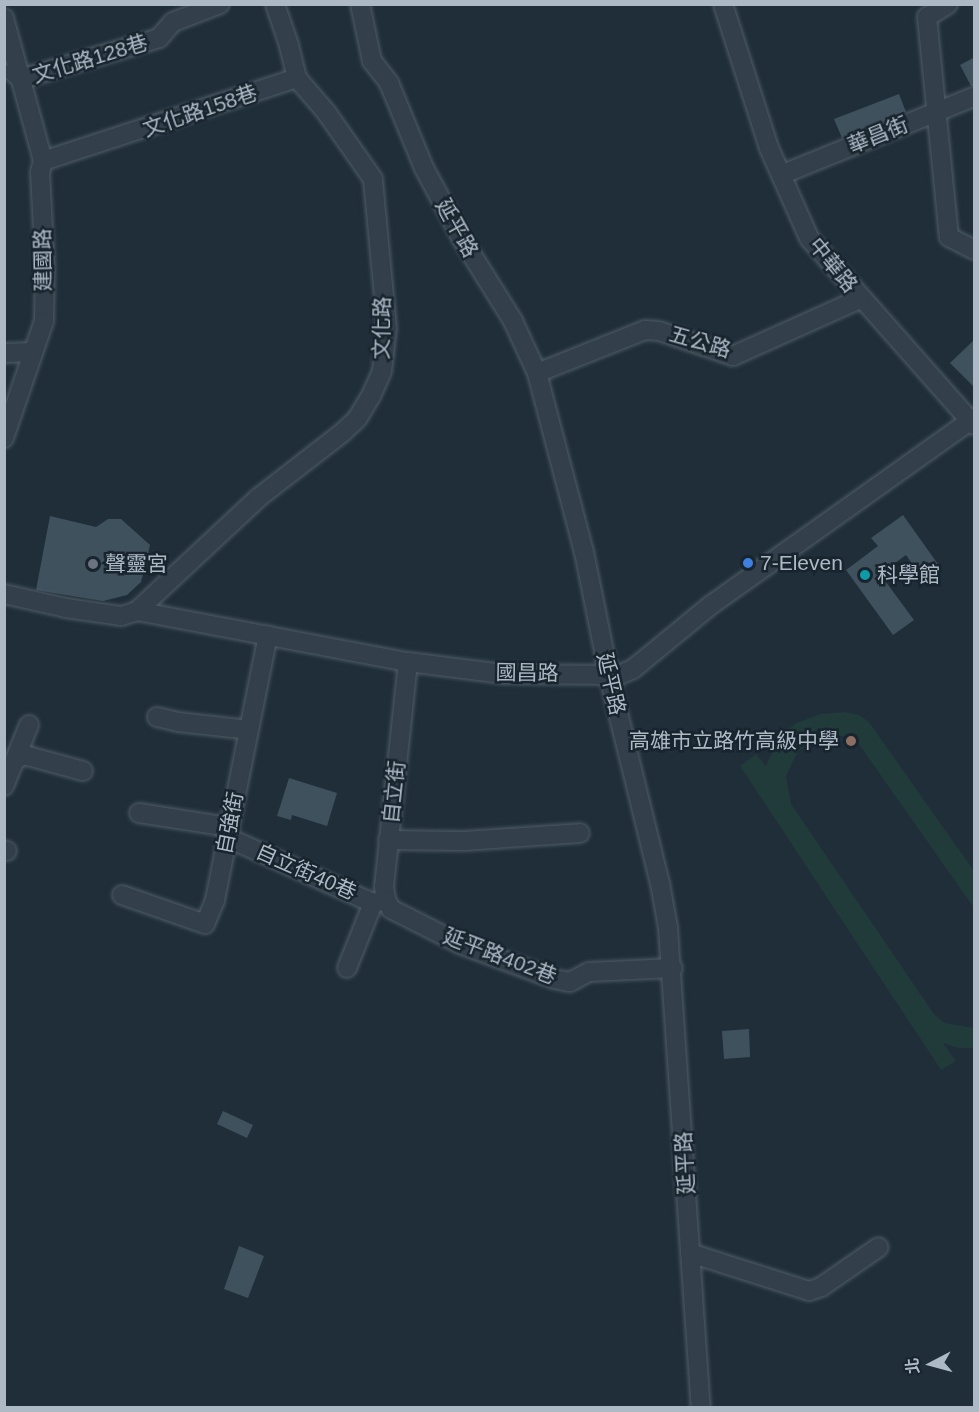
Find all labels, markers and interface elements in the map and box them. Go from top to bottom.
street label: 文化路128巷 [29,30,151,88]
street label: 文化路158巷 [140,80,260,142]
street label: 華昌街 [844,112,912,158]
street label: 延平路 [431,194,483,262]
street label: 建國路 [30,228,56,292]
street label: 中華路 [803,233,863,297]
street label: 文化路 [369,296,395,360]
street label: 五公路 [666,321,734,363]
place label: 7-Eleven [760,550,843,576]
place label: 聲靈宮 [105,551,168,577]
marker: 7-Eleven [741,556,755,570]
marker: 聲靈宮 [86,557,100,571]
place label: 科學館 [877,562,940,588]
marker: 科學館 [858,568,872,582]
street label: 延平路 [592,650,630,718]
street label: 國昌路 [495,660,559,686]
place label: 高雄市立路竹高級中學 [629,728,839,754]
marker: 高雄市立路竹高級中學 [844,734,858,748]
street label: 自立街 [378,759,410,825]
street label: 自強街 [212,790,248,856]
street label: 自立街40巷 [252,839,360,905]
street label: 延平路402巷 [440,923,560,989]
street label: 延平路 [671,1131,699,1195]
north arrow [901,1334,961,1394]
text: 北 [903,1357,922,1375]

